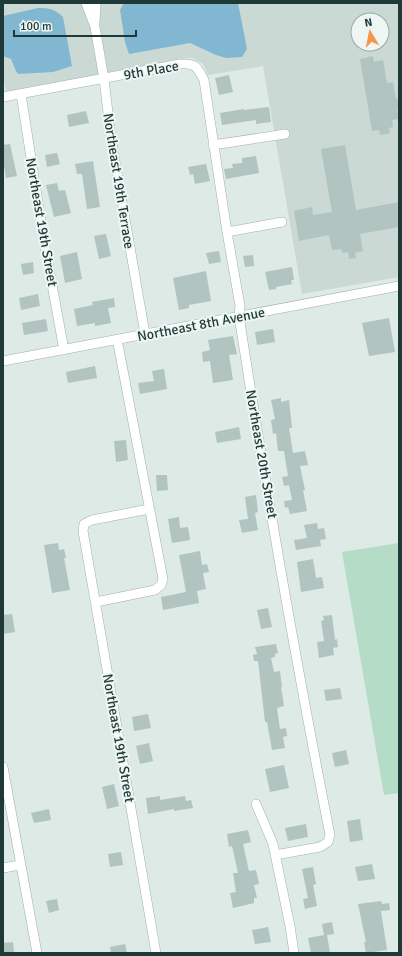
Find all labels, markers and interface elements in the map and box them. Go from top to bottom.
scale bar [14,12,136,38]
north arrow [350,12,390,52]
text: N [363,16,373,30]
text: 100 m [20,19,52,34]
street label: 9th Place [122,57,180,84]
street label: Northeast 19th Terrace [99,112,138,250]
street label: Northeast 19th Street [22,157,61,288]
street label: Northeast 8th Avenue [136,304,266,345]
street label: Northeast 20th Street [242,389,281,520]
street label: Northeast 19th Street [99,673,138,804]

